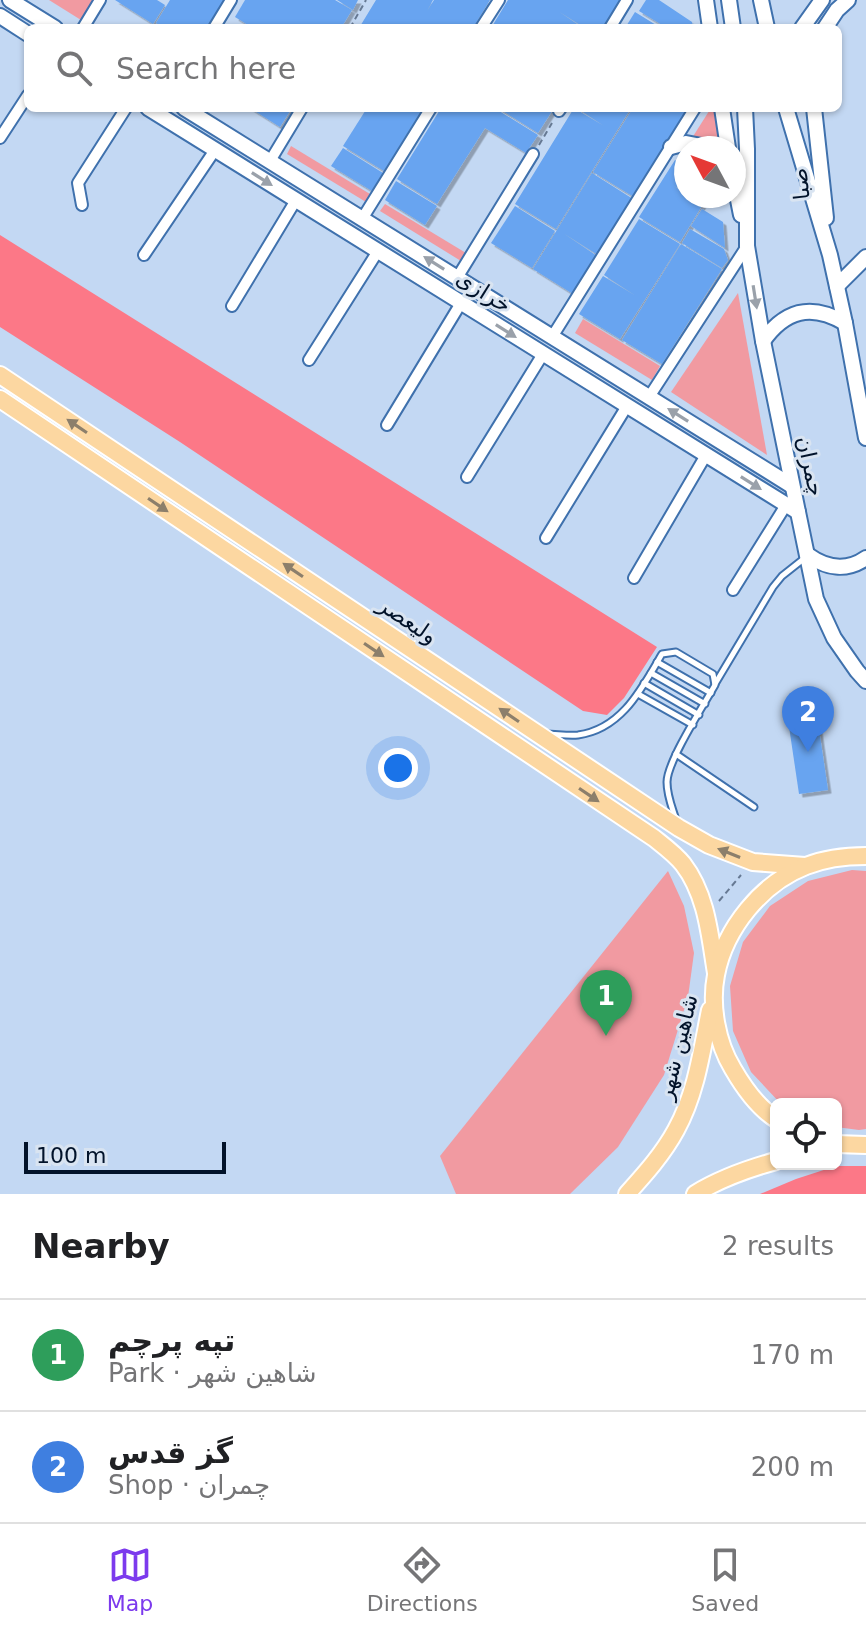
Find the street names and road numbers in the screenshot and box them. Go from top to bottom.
street label: صبا [786,167,815,201]
street label: خرازی [452,265,516,318]
street label: چمران [792,434,829,498]
street label: ولیعصر [373,591,442,649]
street label: شاهین شهر [652,992,703,1103]

